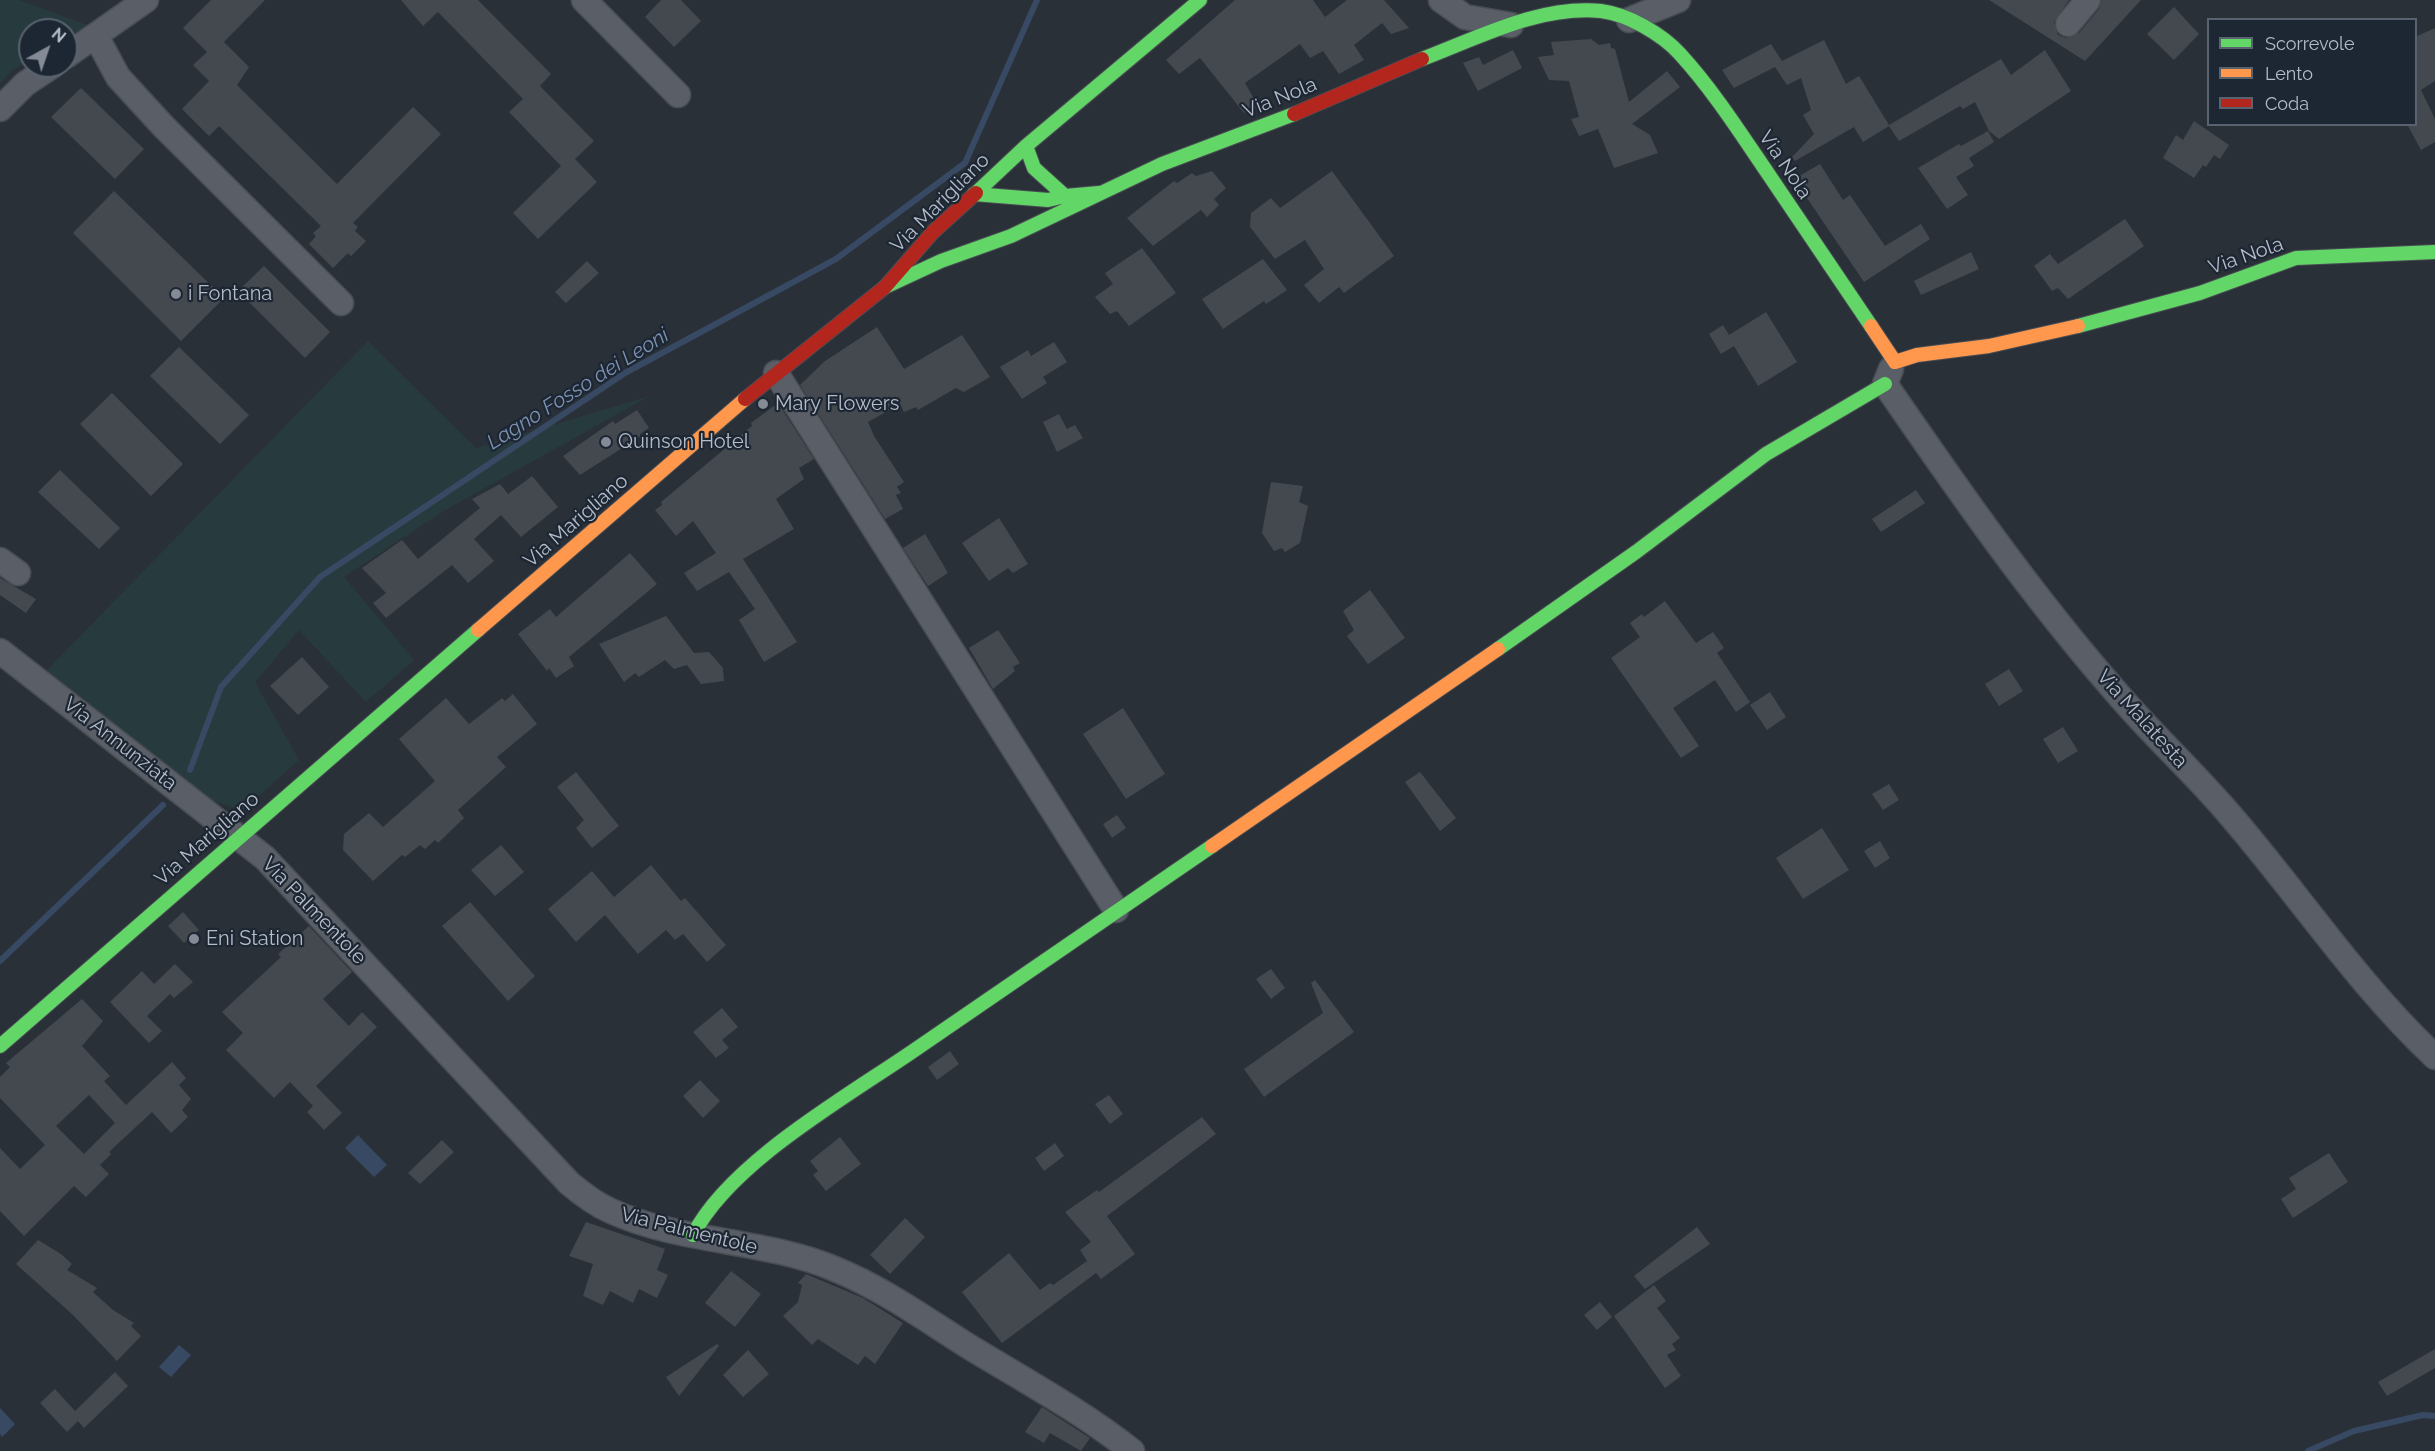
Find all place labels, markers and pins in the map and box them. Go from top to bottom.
place label: i Fontana [188,282,272,306]
marker: i Fontana [169,287,183,301]
place label: Mary Flowers [775,392,899,416]
marker: Mary Flowers [756,397,770,411]
place label: Quinson Hotel [618,430,749,454]
marker: Quinson Hotel [599,435,613,449]
place label: Eni Station [206,927,303,951]
marker: Eni Station [187,932,201,946]

